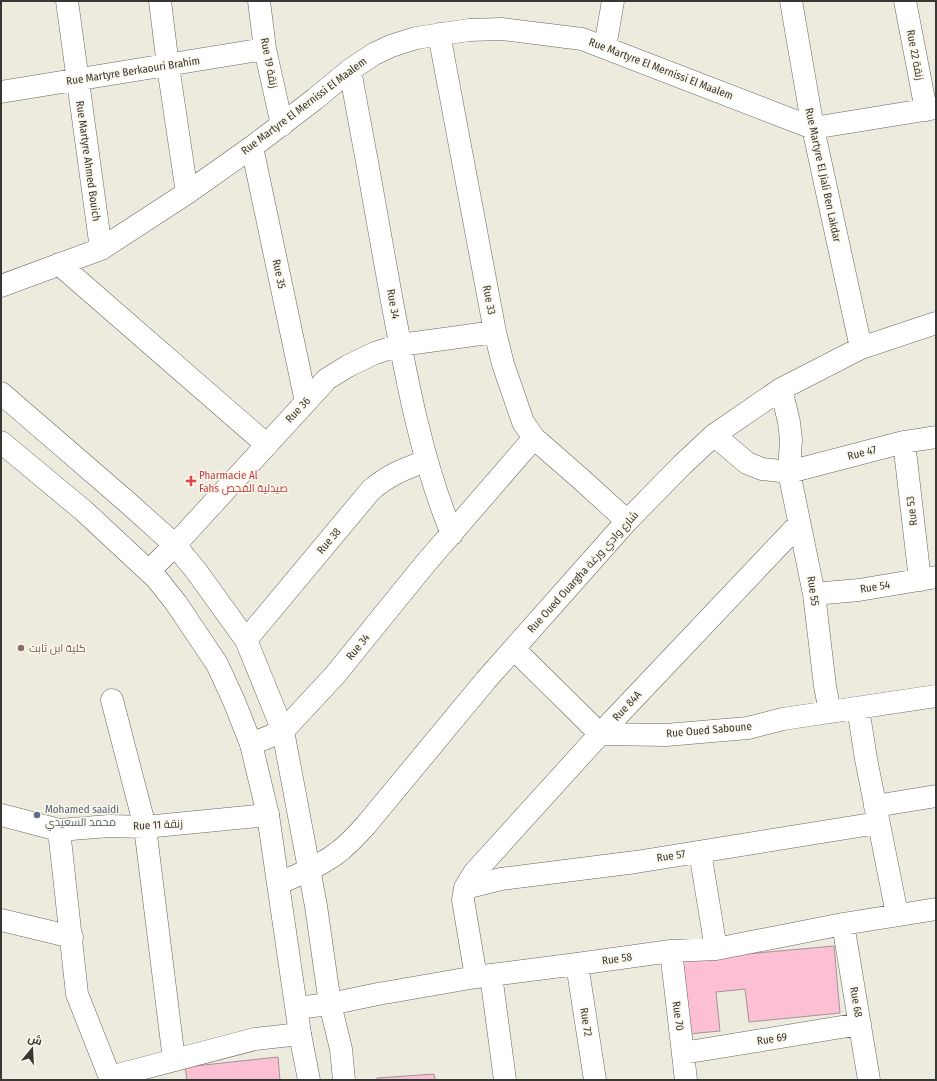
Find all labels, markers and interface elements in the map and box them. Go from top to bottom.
street label: Rue 22 زنقة [904,29,926,82]
street label: Rue Martyre El Mernissi El Maalem [587,35,735,103]
street label: Rue 19 زنقة [258,37,280,89]
street label: Rue Martyre Berkaouri Brahim [65,54,201,88]
street label: Rue Martyre El Mernissi El Maalem [239,55,369,157]
street label: Rue Martyre Ahmed Bouich [73,100,103,222]
street label: Rue Martyre El Jiali Ben Lakdar [802,107,844,243]
street label: Rue 35 [270,258,288,290]
street label: Rue 33 [480,284,498,316]
street label: Rue 34 [384,288,402,321]
street label: Rue 36 [283,394,313,425]
street label: Rue 47 [846,443,878,463]
place label: Pharmacie Al Fahs صيدلية الفحص [199,469,288,495]
marker: Pharmacie Al Fahs صيدلية الفحص [186,476,196,486]
street label: Rue 53 [904,495,920,527]
street label: Rue Oued Ouargha شارع وادي ورغة [525,508,643,637]
street label: Rue 38 [314,525,344,557]
street label: Rue 55 [804,575,822,607]
street label: Rue 54 [859,578,892,596]
street label: Rue 34 [344,631,373,663]
place label: كلية ابن ثابت [29,642,86,655]
marker: كلية ابن ثابت [16,643,26,653]
street label: Rue 84A [610,688,644,724]
street label: Rue Oued Saboune [666,720,752,740]
place label: Mohamed saaidi محمد السعيدي [45,803,119,831]
marker: Mohamed saaidi محمد السعيدي [32,810,42,820]
street label: Rue 11 زنقة [133,817,183,833]
street label: Rue 57 [656,847,687,865]
street label: Rue 58 [601,950,633,968]
street label: Rue 68 [847,986,865,1019]
street label: Rue 70 [669,1000,687,1032]
street label: Rue 72 [577,1007,595,1037]
north arrow [12,1029,52,1069]
street label: Rue 69 [756,1030,788,1048]
text: ش [26,1032,44,1048]

